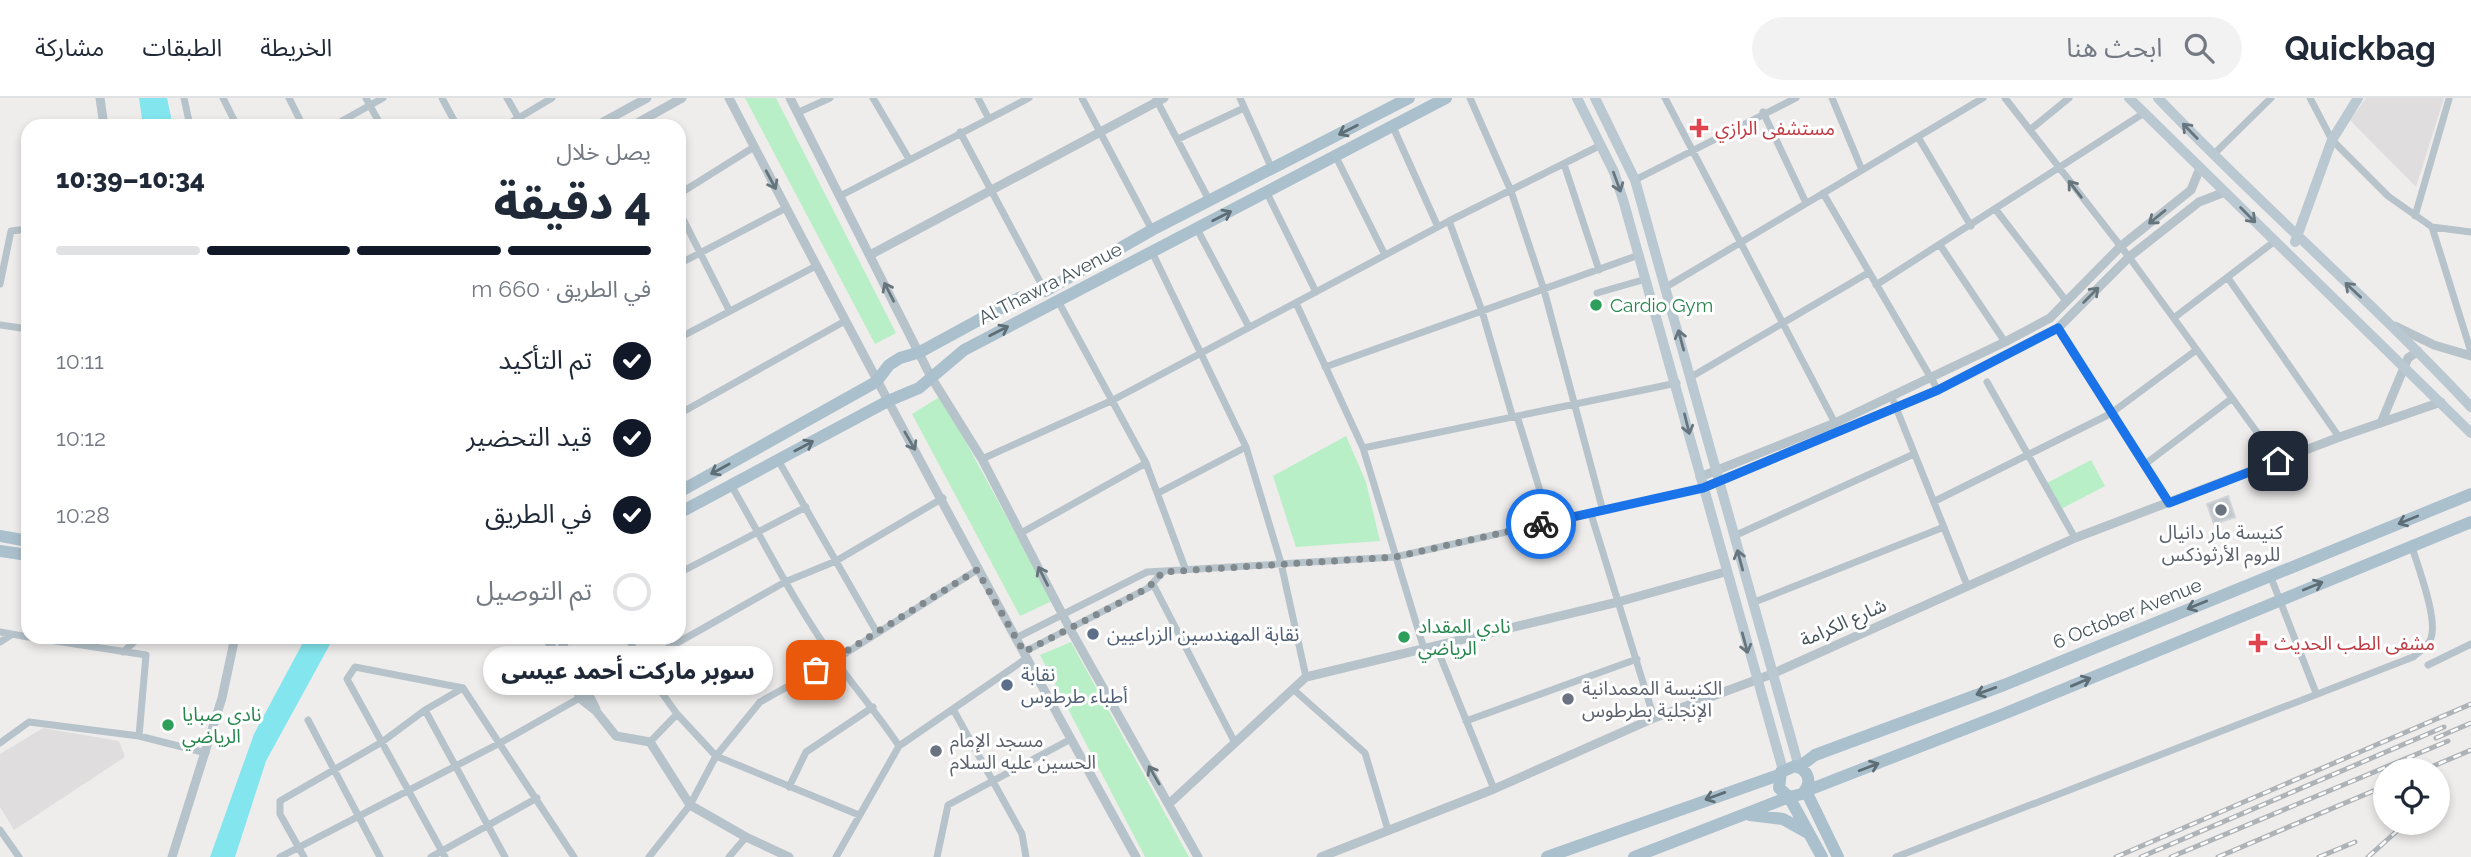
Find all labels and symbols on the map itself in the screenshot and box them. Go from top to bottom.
place label: مستشفى الرازي [1715,117,1835,143]
marker: مستشفى الرازي [1689,118,1709,138]
one-way arrow [2181,123,2198,140]
one-way arrow [1338,124,1359,137]
one-way arrow [765,169,779,190]
one-way arrow [1612,170,1624,192]
one-way arrow [2067,180,2082,198]
one-way arrow [2239,206,2256,223]
one-way arrow [1211,208,1232,222]
one-way arrow [2148,210,2166,225]
street label: Al Thawra Avenue [975,237,1125,329]
one-way arrow [882,282,895,303]
one-way arrow [2344,282,2362,298]
one-way arrow [2082,287,2099,304]
place label: Cardio Gym [1610,294,1713,316]
marker: Cardio Gym [1588,297,1604,313]
one-way arrow [988,324,1008,338]
one-way arrow [1674,329,1687,352]
one-way arrow [1681,412,1694,434]
one-way arrow [904,430,918,450]
pin [2248,431,2308,491]
one-way arrow [793,439,814,452]
one-way arrow [710,463,731,476]
courier [1506,489,1576,559]
marker: كنيسة مار دانيال للروم الأرثوذكس [2213,502,2229,518]
one-way arrow [2397,514,2419,527]
place label: كنيسة مار دانيال للروم الأرثوذكس [2159,521,2284,569]
one-way arrow [1733,549,1746,571]
one-way arrow [1036,567,1050,587]
street label: 6 October Avenue [2049,573,2205,653]
one-way arrow [2302,579,2324,592]
street label: شارع الكرامة [1797,593,1891,653]
one-way arrow [2187,600,2208,613]
place label: نادي المقداد الرياضي [1418,615,1511,663]
place label: نقابة المهندسين الزراعيين [1107,623,1299,646]
marker: نقابة المهندسين الزراعيين [1085,626,1101,642]
marker: نادي المقداد الرياضي [1396,629,1412,645]
one-way arrow [1739,632,1752,654]
place label: مشفى الطب الحديث [2274,632,2435,655]
marker: مشفى الطب الحديث [2248,633,2268,653]
pin [786,640,846,700]
callout: سوبر ماركت أحمد عيسى [484,646,774,694]
place label: نقابة أطباء طرطوس [1021,663,1128,708]
one-way arrow [2069,675,2091,688]
marker: نقابة أطباء طرطوس [999,677,1015,693]
place label: الكنيسة المعمدانية الإنجلية بطرطوس [1582,677,1722,723]
one-way arrow [1976,686,1998,698]
marker: الكنيسة المعمدانية الإنجلية بطرطوس [1560,691,1576,707]
place label: نادي صبايا الرياضي [182,703,261,751]
marker: نادي صبايا الرياضي [160,717,176,733]
place label: مسجد الإمام الحسين عليه السلام [950,729,1096,777]
marker: مسجد الإمام الحسين عليه السلام [928,743,944,759]
one-way arrow [1858,759,1880,772]
one-way arrow [1147,766,1161,786]
one-way arrow [1704,791,1726,803]

